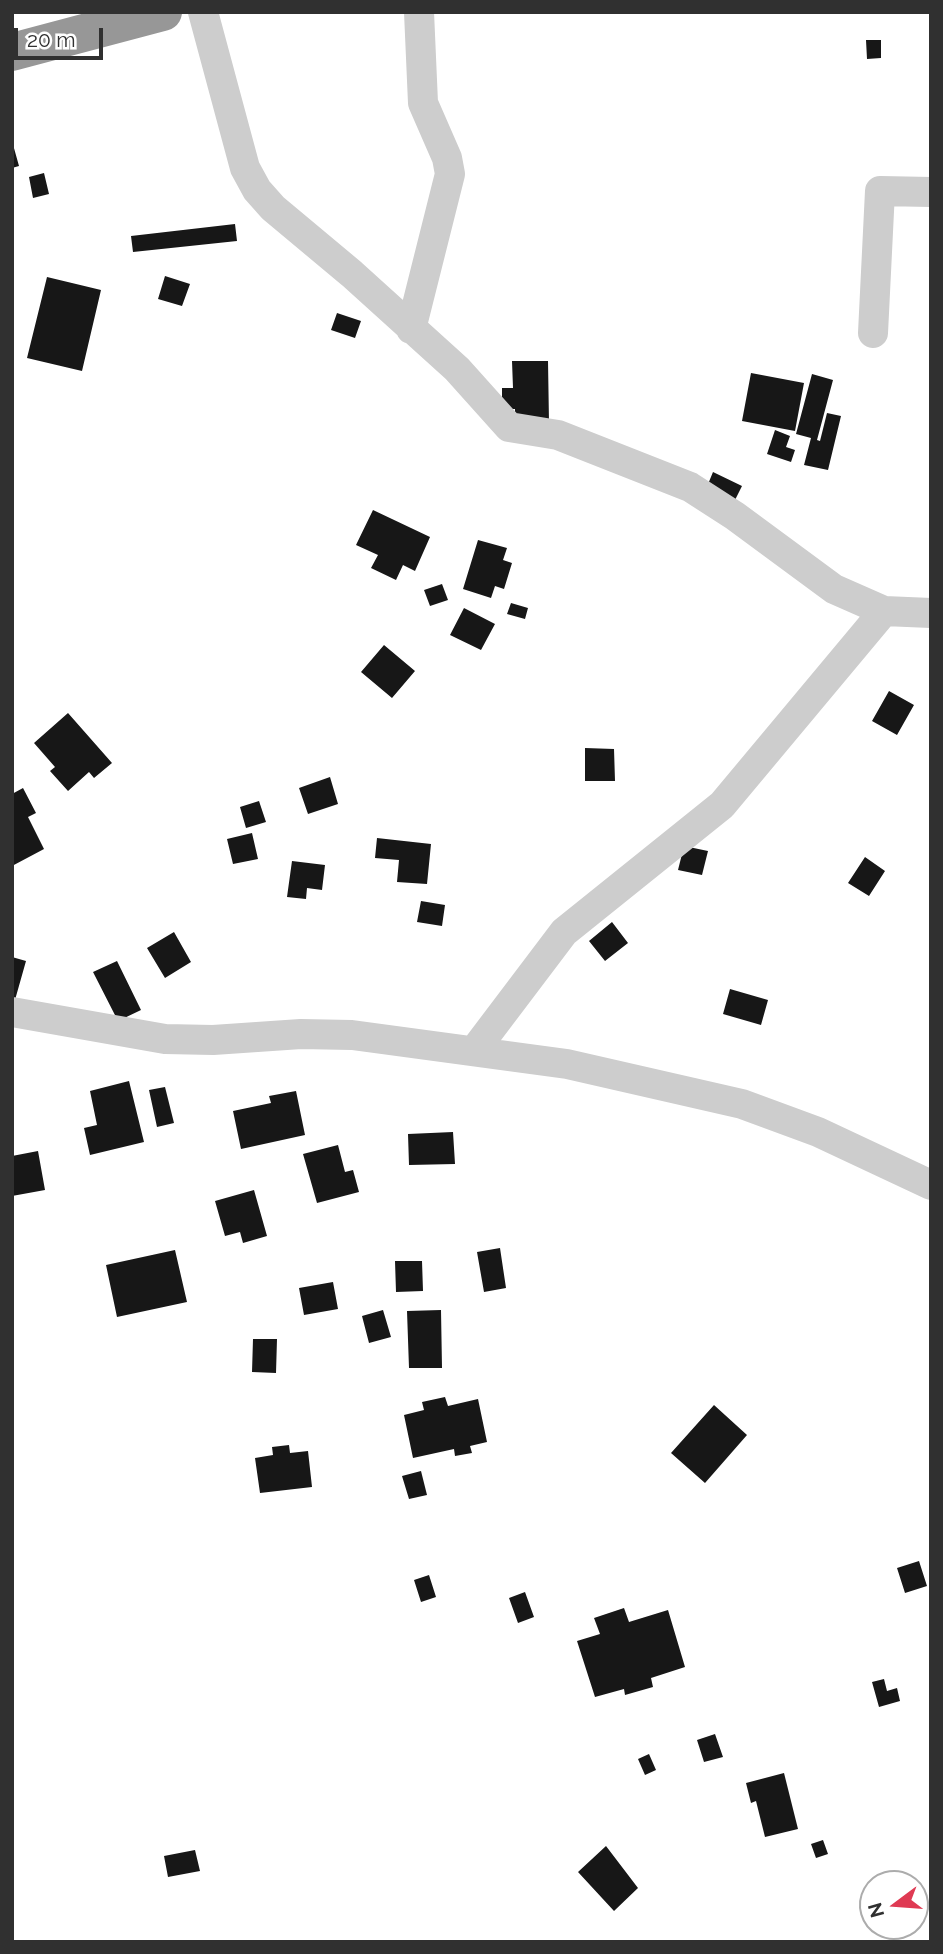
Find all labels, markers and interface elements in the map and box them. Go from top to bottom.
scale bar [18,14,107,58]
text: 20 m [27,27,75,52]
north arrow [859,1870,929,1940]
text: N [863,1900,888,1920]

